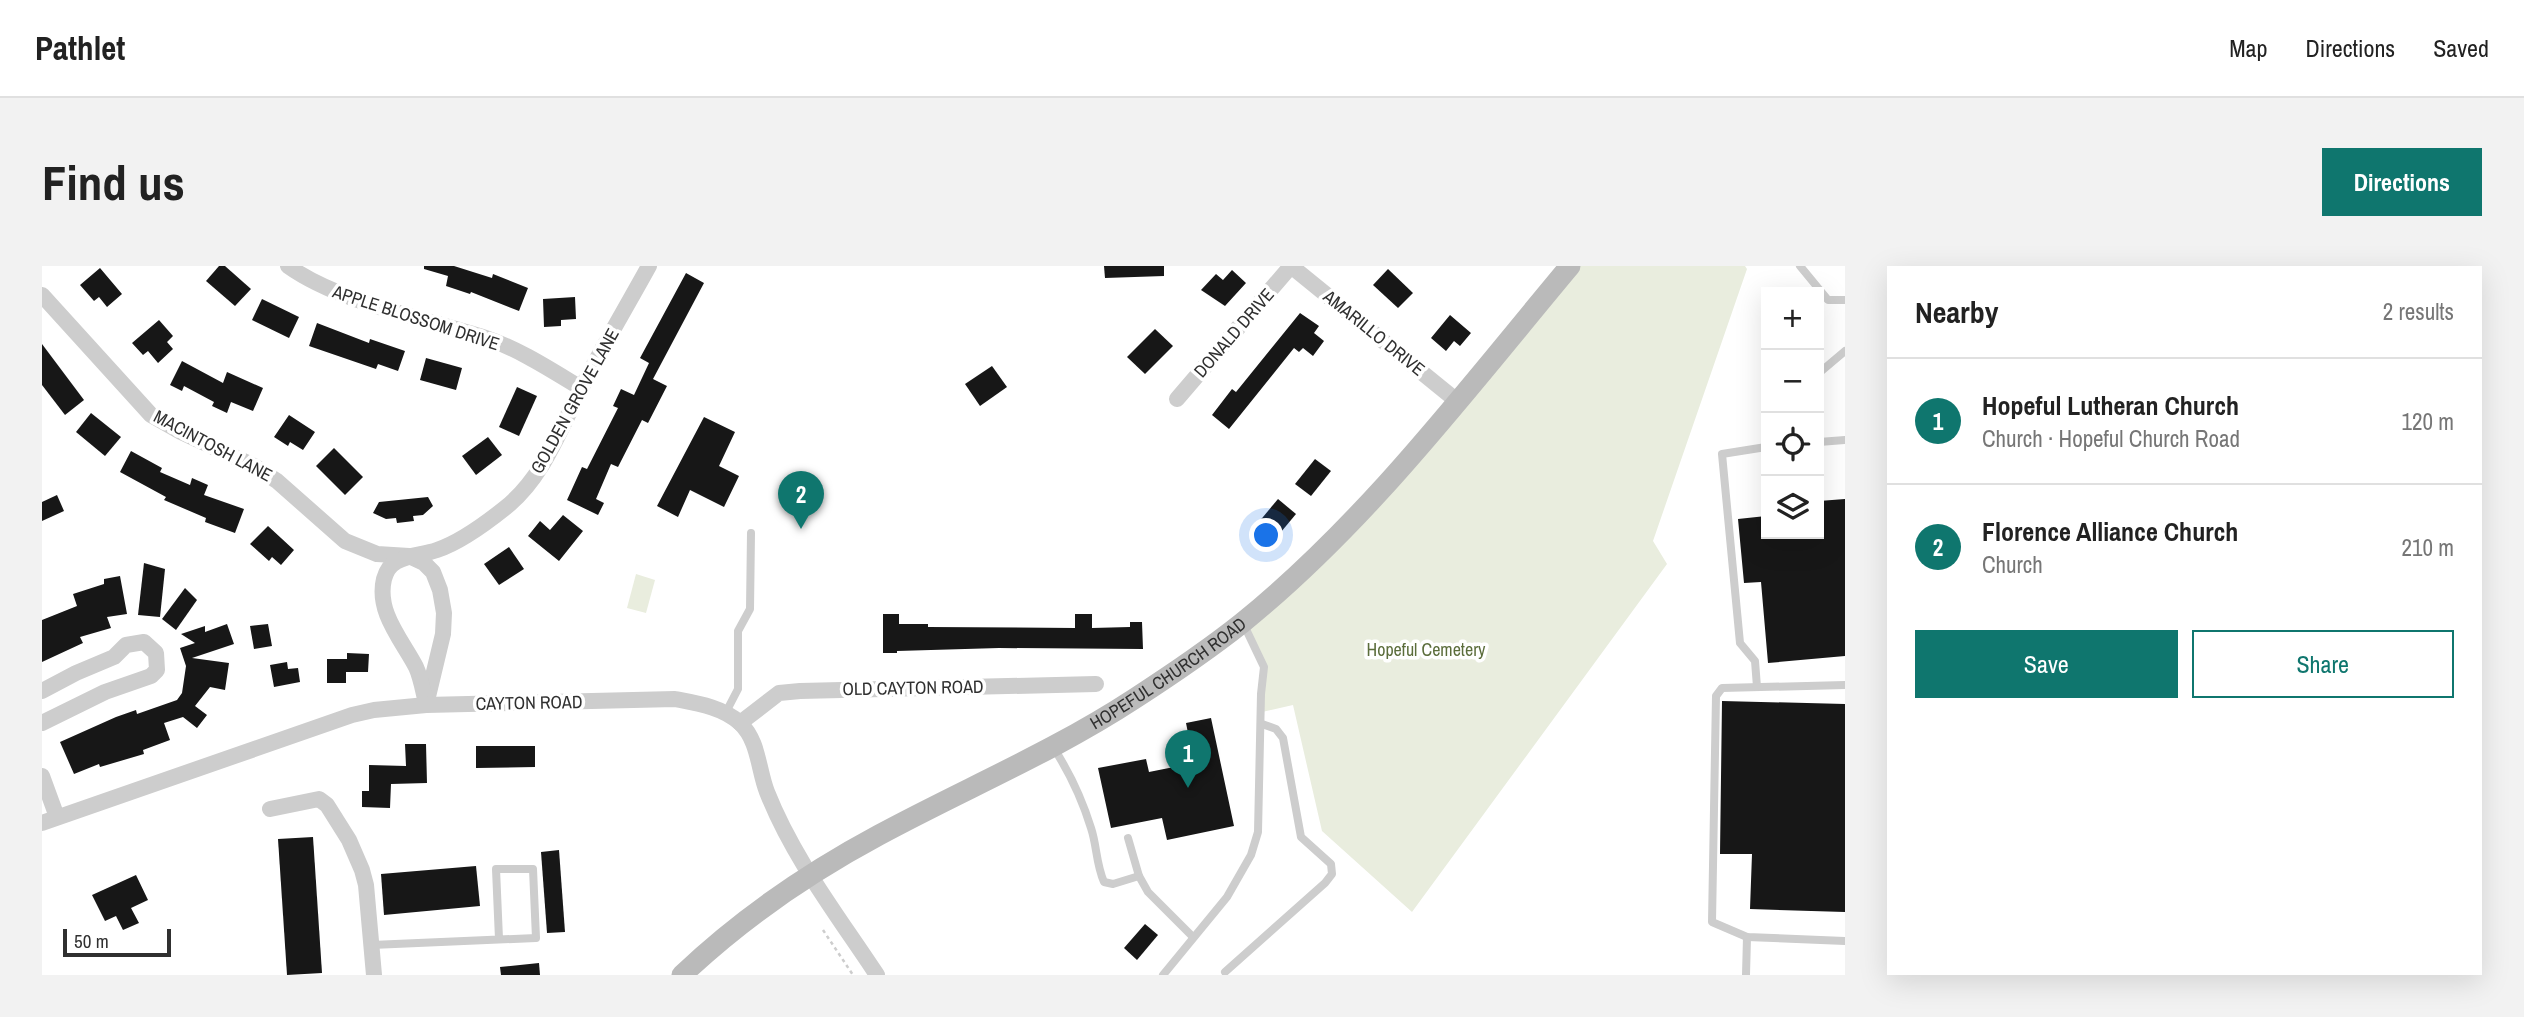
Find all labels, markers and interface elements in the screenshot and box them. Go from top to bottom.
text: Pathlet [35,26,125,70]
text: Map [2229,32,2267,64]
text: Directions [2305,32,2395,64]
text: Saved [2433,32,2489,64]
button: Directions [2322,148,2482,216]
text: Find us [42,149,185,215]
street label: APPLE BLOSSOM DRIVE [329,278,503,356]
street label: DONALD DRIVE [1188,283,1279,383]
street label: AMARILLO DRIVE [1318,283,1430,381]
map controls [1761,287,1824,539]
button: + [1761,287,1824,350]
text: Nearby [1915,292,1998,332]
text: 2 results [2383,296,2454,327]
street label: GOLDEN GROVE LANE [524,324,625,478]
button: − [1761,350,1824,413]
text: Hopeful Lutheran Church [1982,388,2239,423]
street label: MACINTOSH LANE [150,404,277,487]
text: 1 [1933,406,1943,437]
text: 120 m [2402,406,2454,437]
button: locate [1761,413,1824,476]
text: Church · Hopeful Church Road [1982,423,2240,454]
pin: 2 [778,471,824,529]
button: layers [1761,476,1824,539]
text: Florence Alliance Church [1982,514,2238,549]
your location [1249,518,1283,552]
text: 2 [1933,532,1943,563]
text: 210 m [2402,532,2454,563]
text: Church [1982,549,2043,580]
street label: HOPEFUL CHURCH ROAD [1085,611,1251,735]
button: Save [1915,630,2178,698]
button: Share [2192,630,2454,698]
park label: Hopeful Cemetery [1367,637,1486,662]
street label: OLD CAYTON ROAD [842,674,984,701]
street label: CAYTON ROAD [475,689,583,716]
pin: 1 [1165,730,1211,788]
scale bar [63,926,172,958]
text: 50 m [74,928,109,954]

